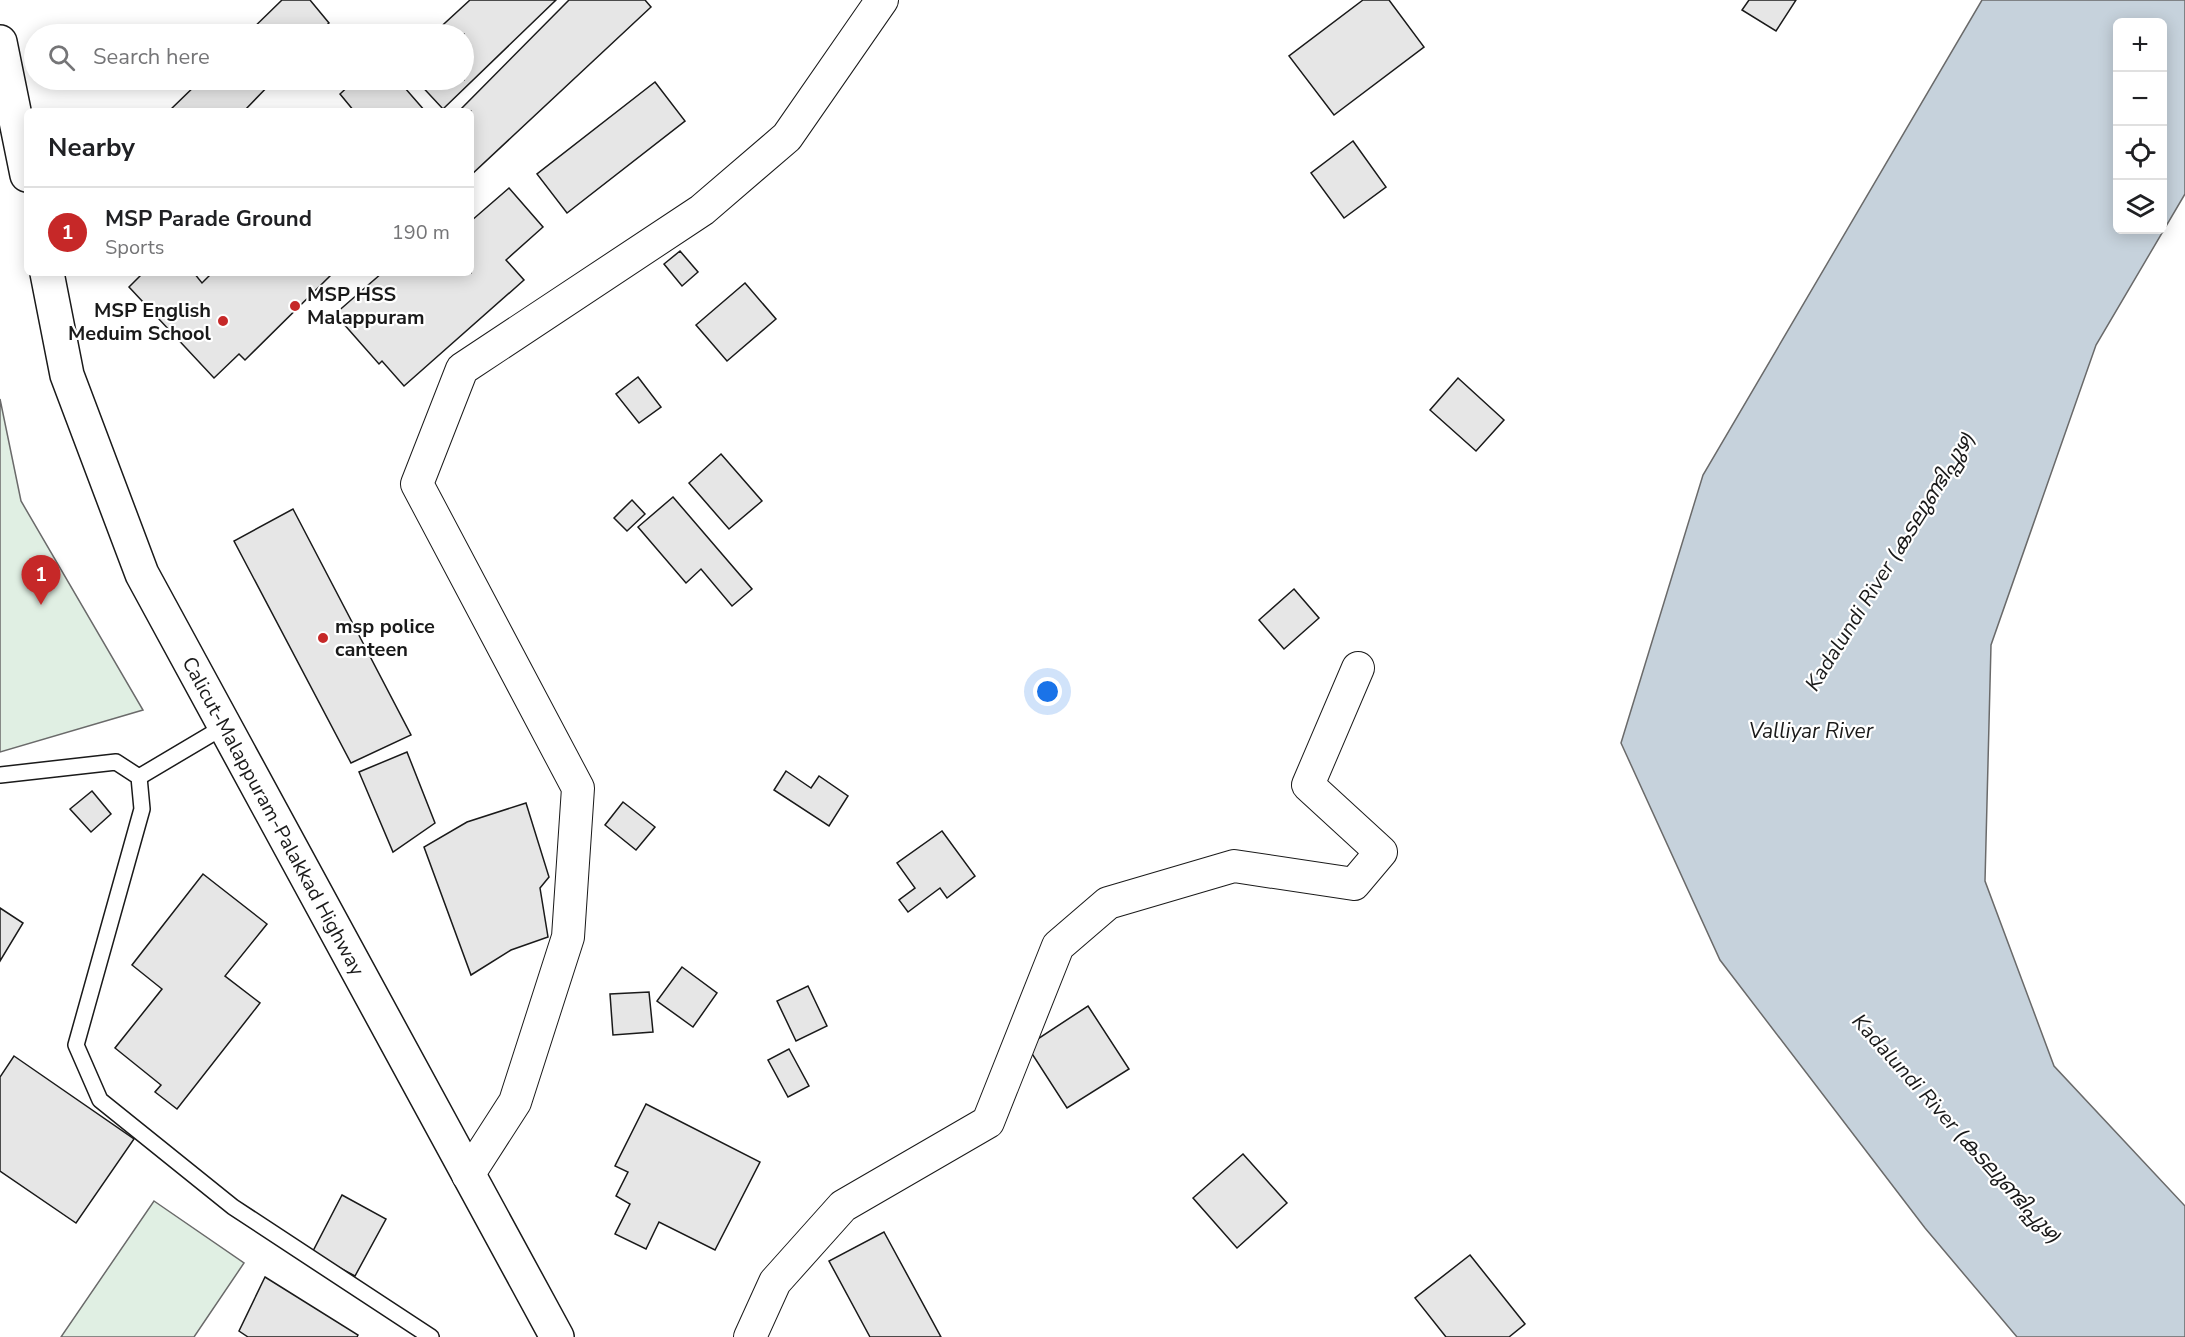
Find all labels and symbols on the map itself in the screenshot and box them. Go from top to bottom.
place label: MSP HSS Malappuram [307,281,424,331]
place label: MSP English Meduim School [68,297,212,347]
marker: MSP HSS Malappuram [288,299,302,313]
marker: MSP English Meduim School [216,314,230,328]
water label: Kadalundi River (കടലുണ്ടിപ്പുഴ) [1798,426,1982,696]
pin: 1 [22,556,60,605]
place label: msp police canteen [335,613,435,663]
marker: msp police canteen [316,631,330,645]
street label: Calicut-Malappuram-Palakkad Highway [175,652,371,981]
your location [1033,677,1062,706]
water label: Valliyar River [1749,717,1874,745]
water label: Kadalundi River (കടലുണ്ടിപ്പുഴ) [1846,1008,2068,1250]

